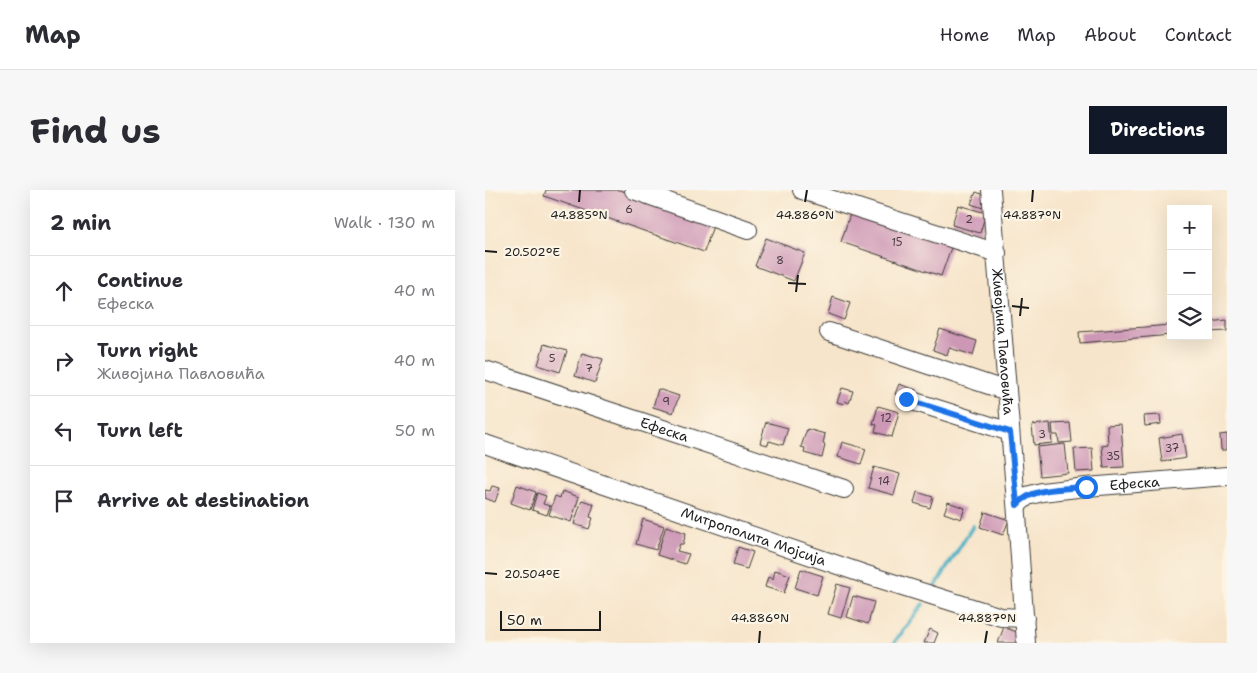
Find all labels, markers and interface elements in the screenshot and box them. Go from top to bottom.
text: Map [25,19,81,51]
text: Home [940,23,989,47]
text: Map [1017,23,1056,47]
text: About [1084,23,1137,47]
text: Contact [1165,23,1232,47]
button: Directions [1089,106,1227,154]
text: Find us [30,107,161,154]
house number: 6 [625,202,633,217]
map controls [1167,205,1212,340]
button: + [1167,205,1212,250]
text: 44.885°N [550,207,608,223]
text: 44.886°N [776,207,834,223]
text: 44.887°N [1003,207,1061,223]
text: 2 min [50,209,111,237]
text: Walk · 130 m [334,212,435,233]
house number: 2 [965,212,973,227]
house number: 15 [891,235,903,250]
text: 20.502°E [504,244,560,260]
button: − [1167,250,1212,295]
house number: 8 [776,253,784,268]
text: Continue [97,268,183,293]
street label: Живојина Павловића [988,268,1018,416]
icon: ahead [50,277,78,305]
text: 40 m [393,280,435,301]
text: Ефеска [97,293,154,314]
button: layers [1167,295,1212,340]
text: Turn right [97,338,198,363]
icon: right [50,347,78,375]
text: 40 m [393,350,435,371]
house number: 5 [549,351,556,366]
house number: 7 [585,361,593,376]
text: Живојина Павловића [97,363,265,384]
route end [895,388,918,411]
house number: 9 [662,394,670,409]
house number: 12 [880,411,892,426]
street label: Ефеска [638,413,691,446]
icon: left [50,417,78,445]
text: Turn left [97,418,183,443]
text: 50 m [395,420,435,441]
house number: 3 [1038,427,1046,442]
house number: 37 [1165,441,1180,456]
house number: 35 [1106,449,1120,464]
street label: Ефеска [1109,472,1160,494]
house number: 14 [878,474,890,489]
route start [1075,476,1098,499]
icon: arrive [50,487,78,515]
text: Arrive at destination [97,488,309,513]
street label: Митрополита Мојсија [679,503,829,569]
text: 20.504°E [504,566,560,582]
scale bar [500,608,601,631]
text: 44.886°N [731,610,789,626]
text: 44.887°N [958,610,1016,626]
text: 50 m [507,611,542,629]

